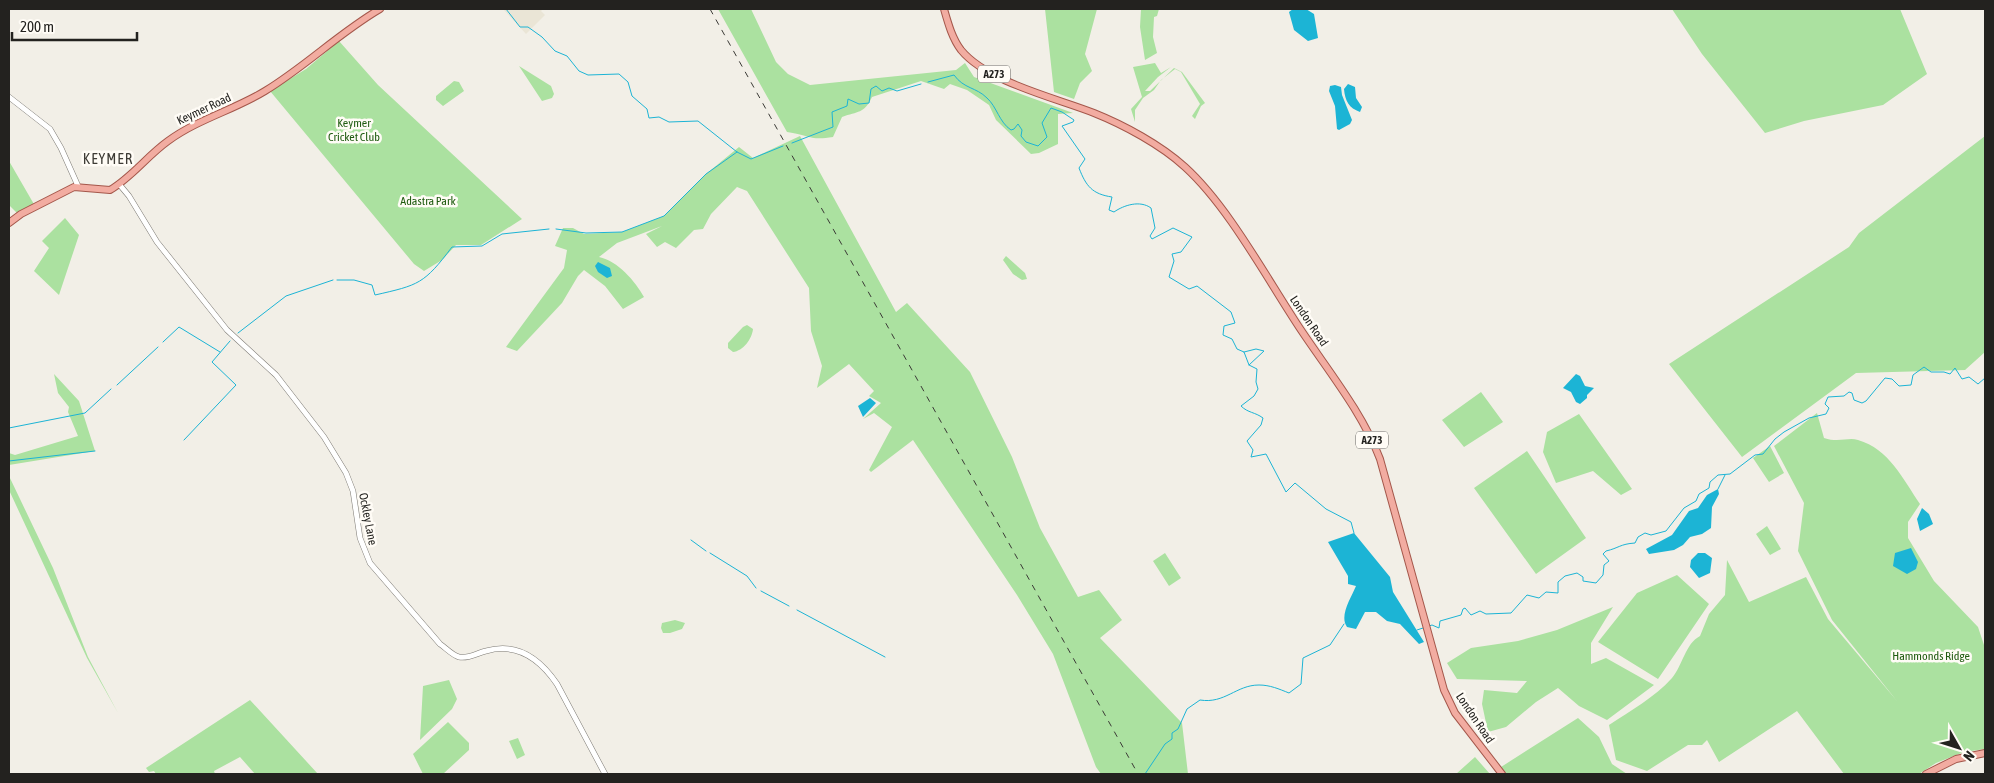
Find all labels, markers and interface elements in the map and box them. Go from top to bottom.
scale bar [12,10,138,42]
text: 200 m [20,18,54,35]
road number: A273 [978,66,1010,82]
street label: Keymer Road [175,90,233,128]
park label: Keymer Cricket Club [328,116,380,144]
district label: KEYMER [83,150,133,167]
park label: Adastra Park [400,194,456,208]
street label: London Road [1287,293,1331,349]
road number: A273 [1356,432,1388,448]
street label: Ockley Lane [356,492,380,546]
park label: Hammonds Ridge [1892,649,1970,663]
street label: London Road [1453,690,1497,746]
north arrow [1934,723,1984,773]
text: N [1960,748,1978,764]

